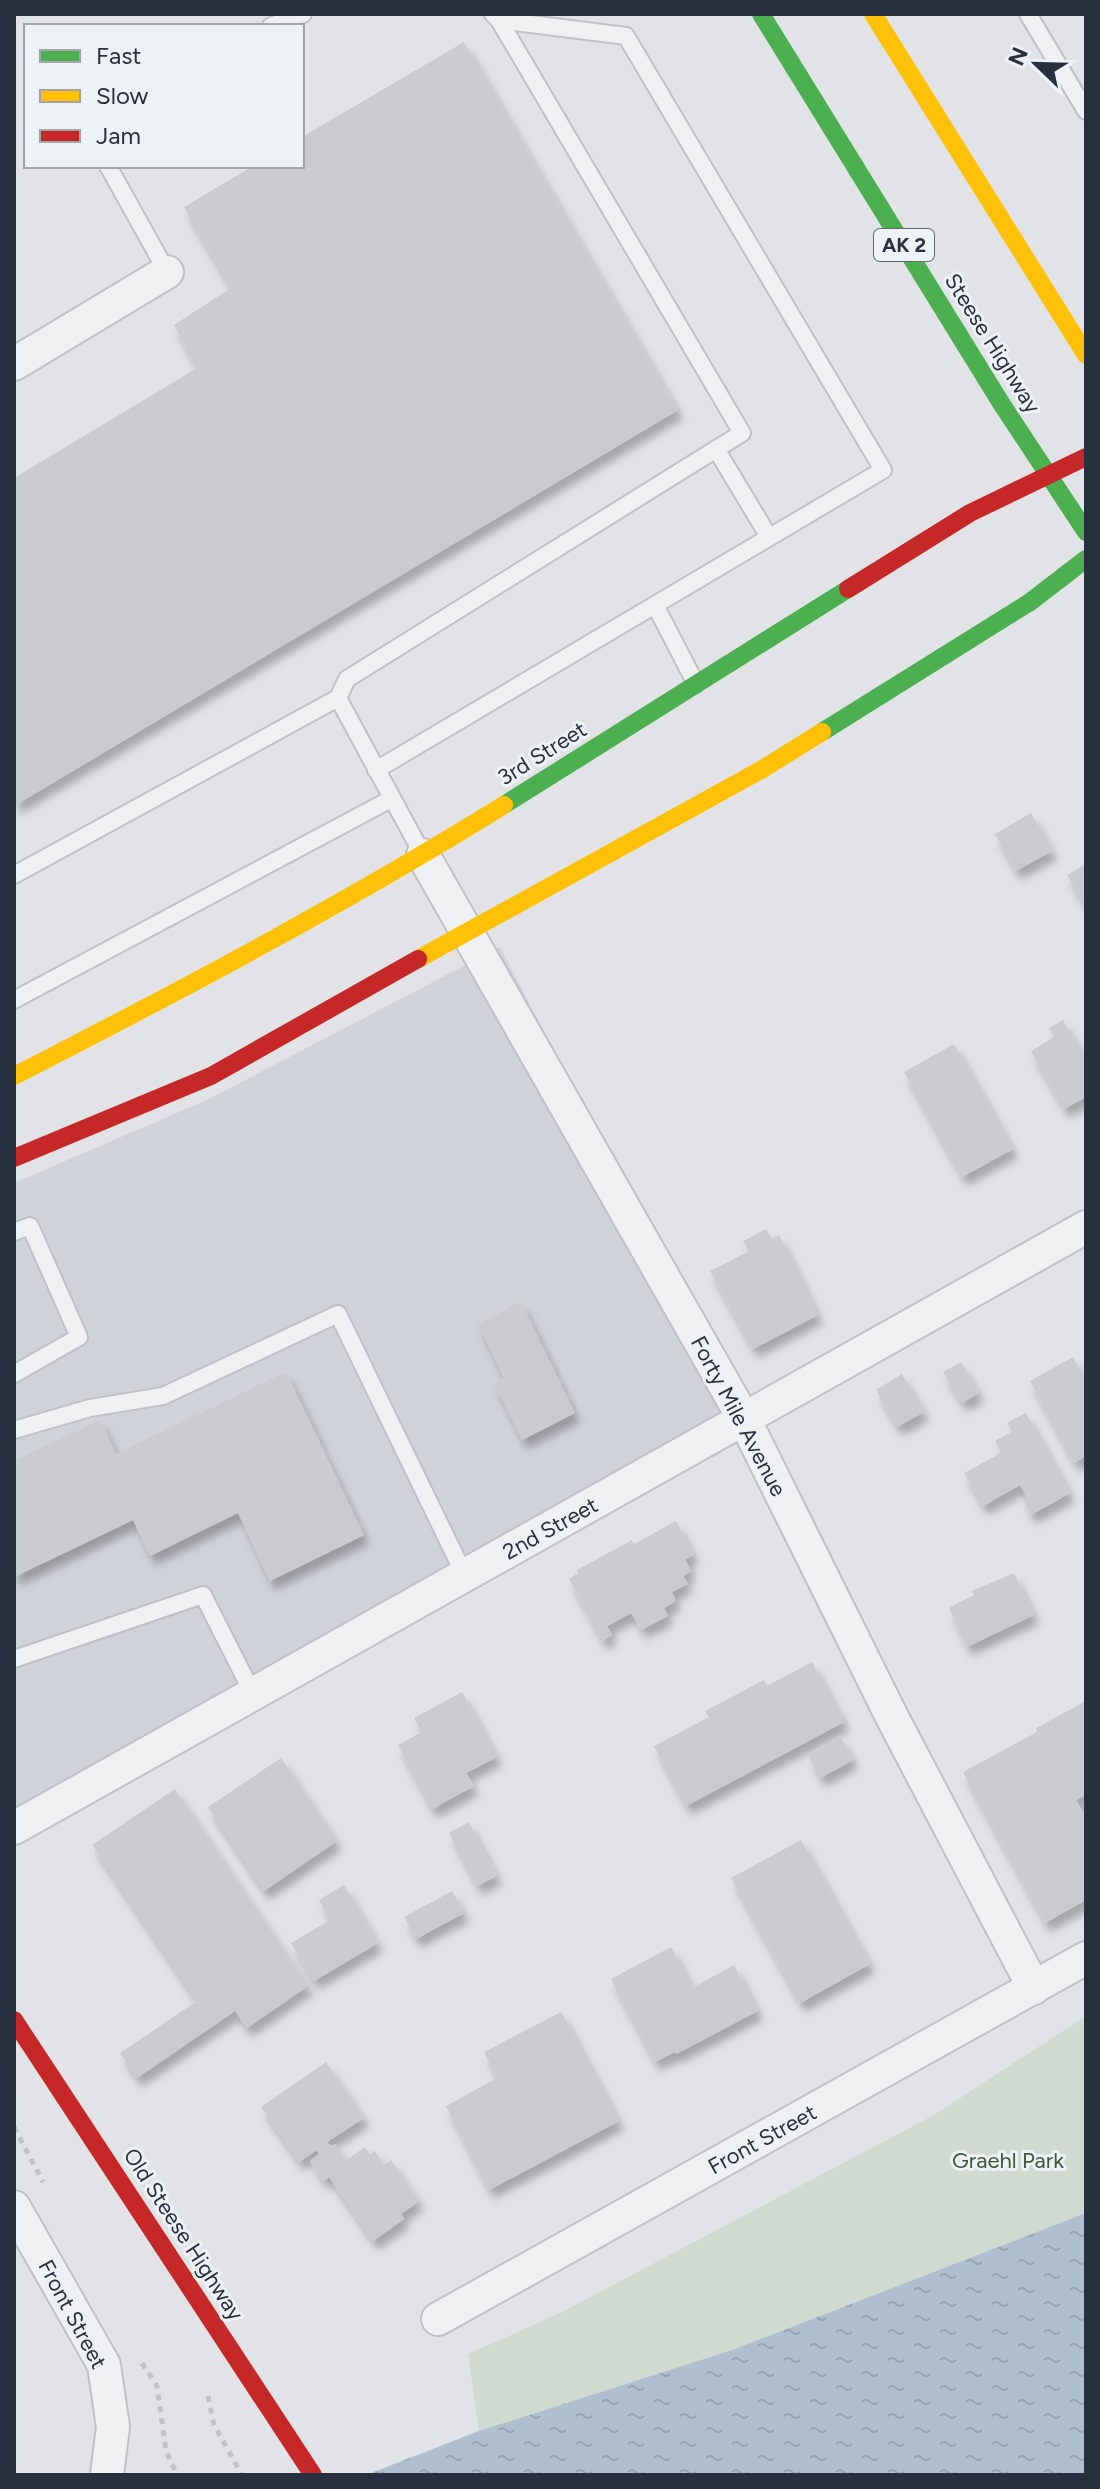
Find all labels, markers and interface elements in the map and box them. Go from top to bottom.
legend [24,24,304,168]
north arrow [996,24,1076,104]
text: Fast [96,41,141,70]
text: N [1002,43,1034,69]
text: Slow [96,81,149,110]
text: Jam [96,121,141,150]
road number: AK 2 [874,229,934,261]
street label: Steese Highway [939,268,1047,419]
street label: 3rd Street [493,716,592,791]
street label: Forty Mile Avenue [685,1331,792,1501]
street label: 2nd Street [498,1491,602,1566]
street label: Front Street [703,2099,821,2180]
street label: Old Steese Highway [118,2143,250,2326]
park label: Graehl Park [952,2147,1064,2174]
street label: Front Street [33,2255,113,2373]

